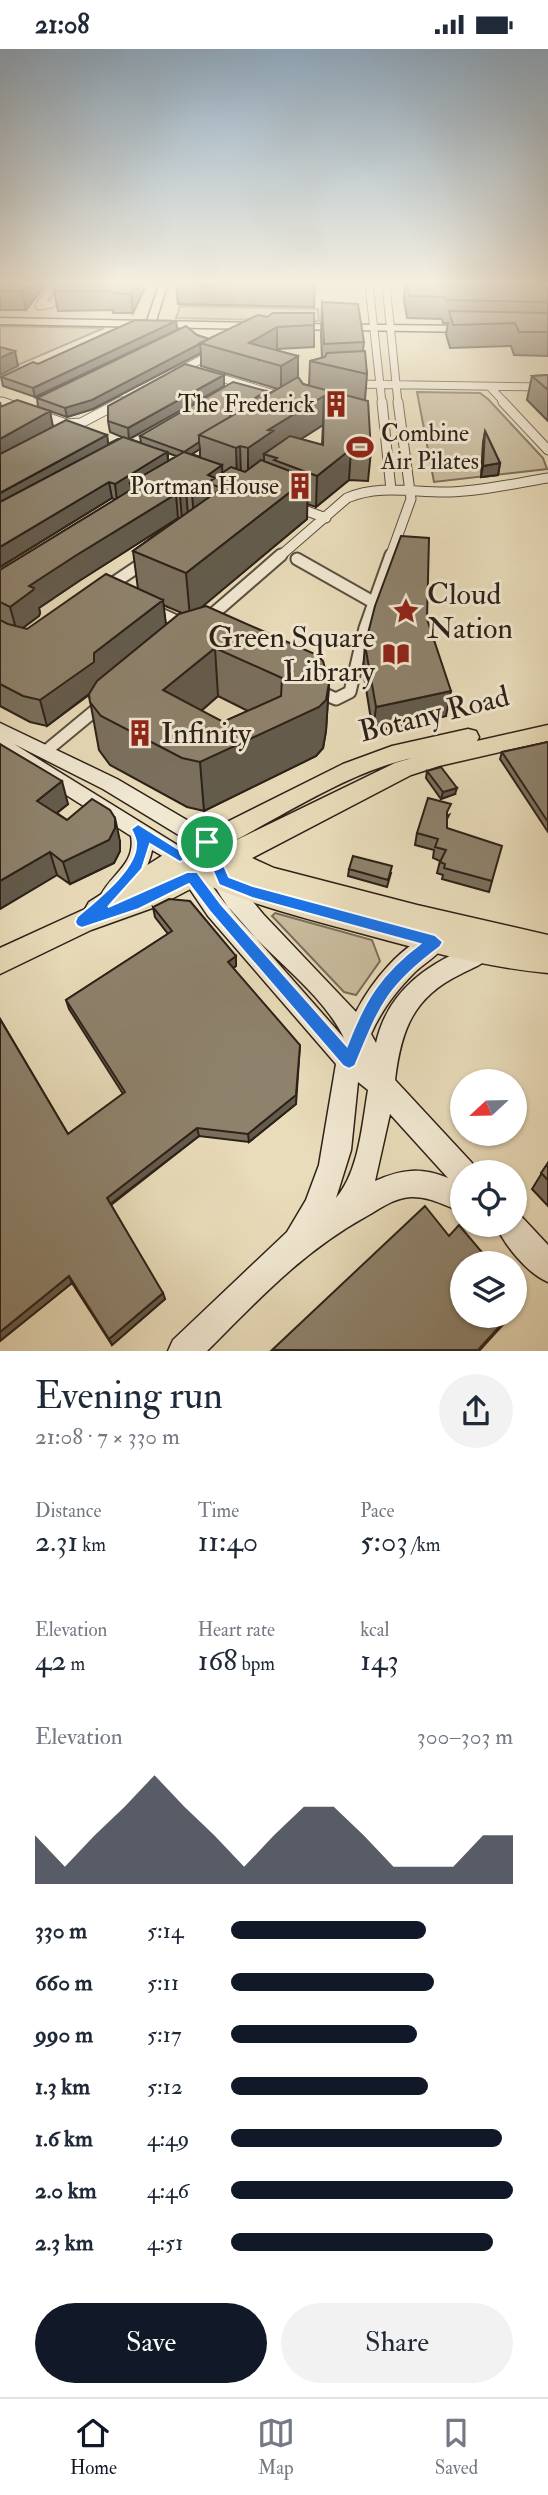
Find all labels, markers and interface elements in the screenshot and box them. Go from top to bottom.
text: 21:08 [35,9,89,41]
place label: The Frederick [178,389,315,420]
building icon: The Frederick [321,389,351,419]
place label: Combine Air Pilates [380,418,479,477]
sports icon: Combine Air Pilates [345,432,375,462]
place label: Portman House [130,471,279,502]
building icon: Portman House [285,471,315,501]
place label: Cloud Nation [427,576,513,647]
place icon: Cloud Nation [391,596,421,626]
place label: Green Square Library [208,619,376,690]
library icon: Green Square Library [381,639,411,669]
street label: Botany Road [355,677,513,751]
place label: Infinity [161,715,252,752]
building icon: Infinity [125,718,155,748]
pin [177,812,237,872]
icon: arrive [188,823,226,861]
north arrow [450,1069,527,1146]
map controls [450,1069,527,1328]
button: locate [450,1160,527,1237]
button: layers [450,1251,527,1328]
text: Evening run [35,1372,223,1420]
button: share [439,1374,513,1448]
text: 21:08 · 7 × 330 m [35,1422,180,1451]
text: Distance [35,1499,101,1523]
text: Time [198,1499,239,1523]
text: Pace [360,1499,394,1523]
text: 2.31 [35,1523,78,1560]
text: 11:40 [198,1523,258,1560]
text: 5:03 [360,1523,408,1560]
text: km [78,1533,106,1557]
text: /km [408,1533,441,1557]
text: Elevation [35,1618,107,1642]
text: Heart rate [198,1618,275,1642]
text: kcal [360,1618,389,1642]
text: 42 [35,1642,66,1679]
text: 168 [198,1642,237,1679]
text: 143 [360,1642,399,1679]
text: m [66,1652,85,1676]
text: bpm [237,1652,275,1676]
text: Elevation [35,1722,123,1751]
text: 300–303 m [417,1722,513,1751]
text: 330 m [35,1916,87,1945]
text: 5:14 [147,1916,183,1945]
text: 660 m [35,1968,93,1997]
text: 5:11 [147,1968,179,1997]
text: 990 m [35,2020,93,2049]
text: 5:17 [147,2020,182,2049]
text: 1.3 km [35,2072,90,2101]
text: 5:12 [147,2072,183,2101]
text: 1.6 km [35,2124,93,2153]
text: 4:49 [147,2124,189,2153]
text: 2.0 km [35,2176,97,2205]
text: 4:46 [147,2176,189,2205]
text: 2.3 km [35,2228,94,2257]
text: 4:51 [147,2228,183,2257]
button: Save [35,2303,267,2383]
button: Share [281,2303,513,2383]
tab: Home [70,2414,117,2480]
tab: Map [257,2414,295,2480]
tab: Saved [435,2414,478,2480]

